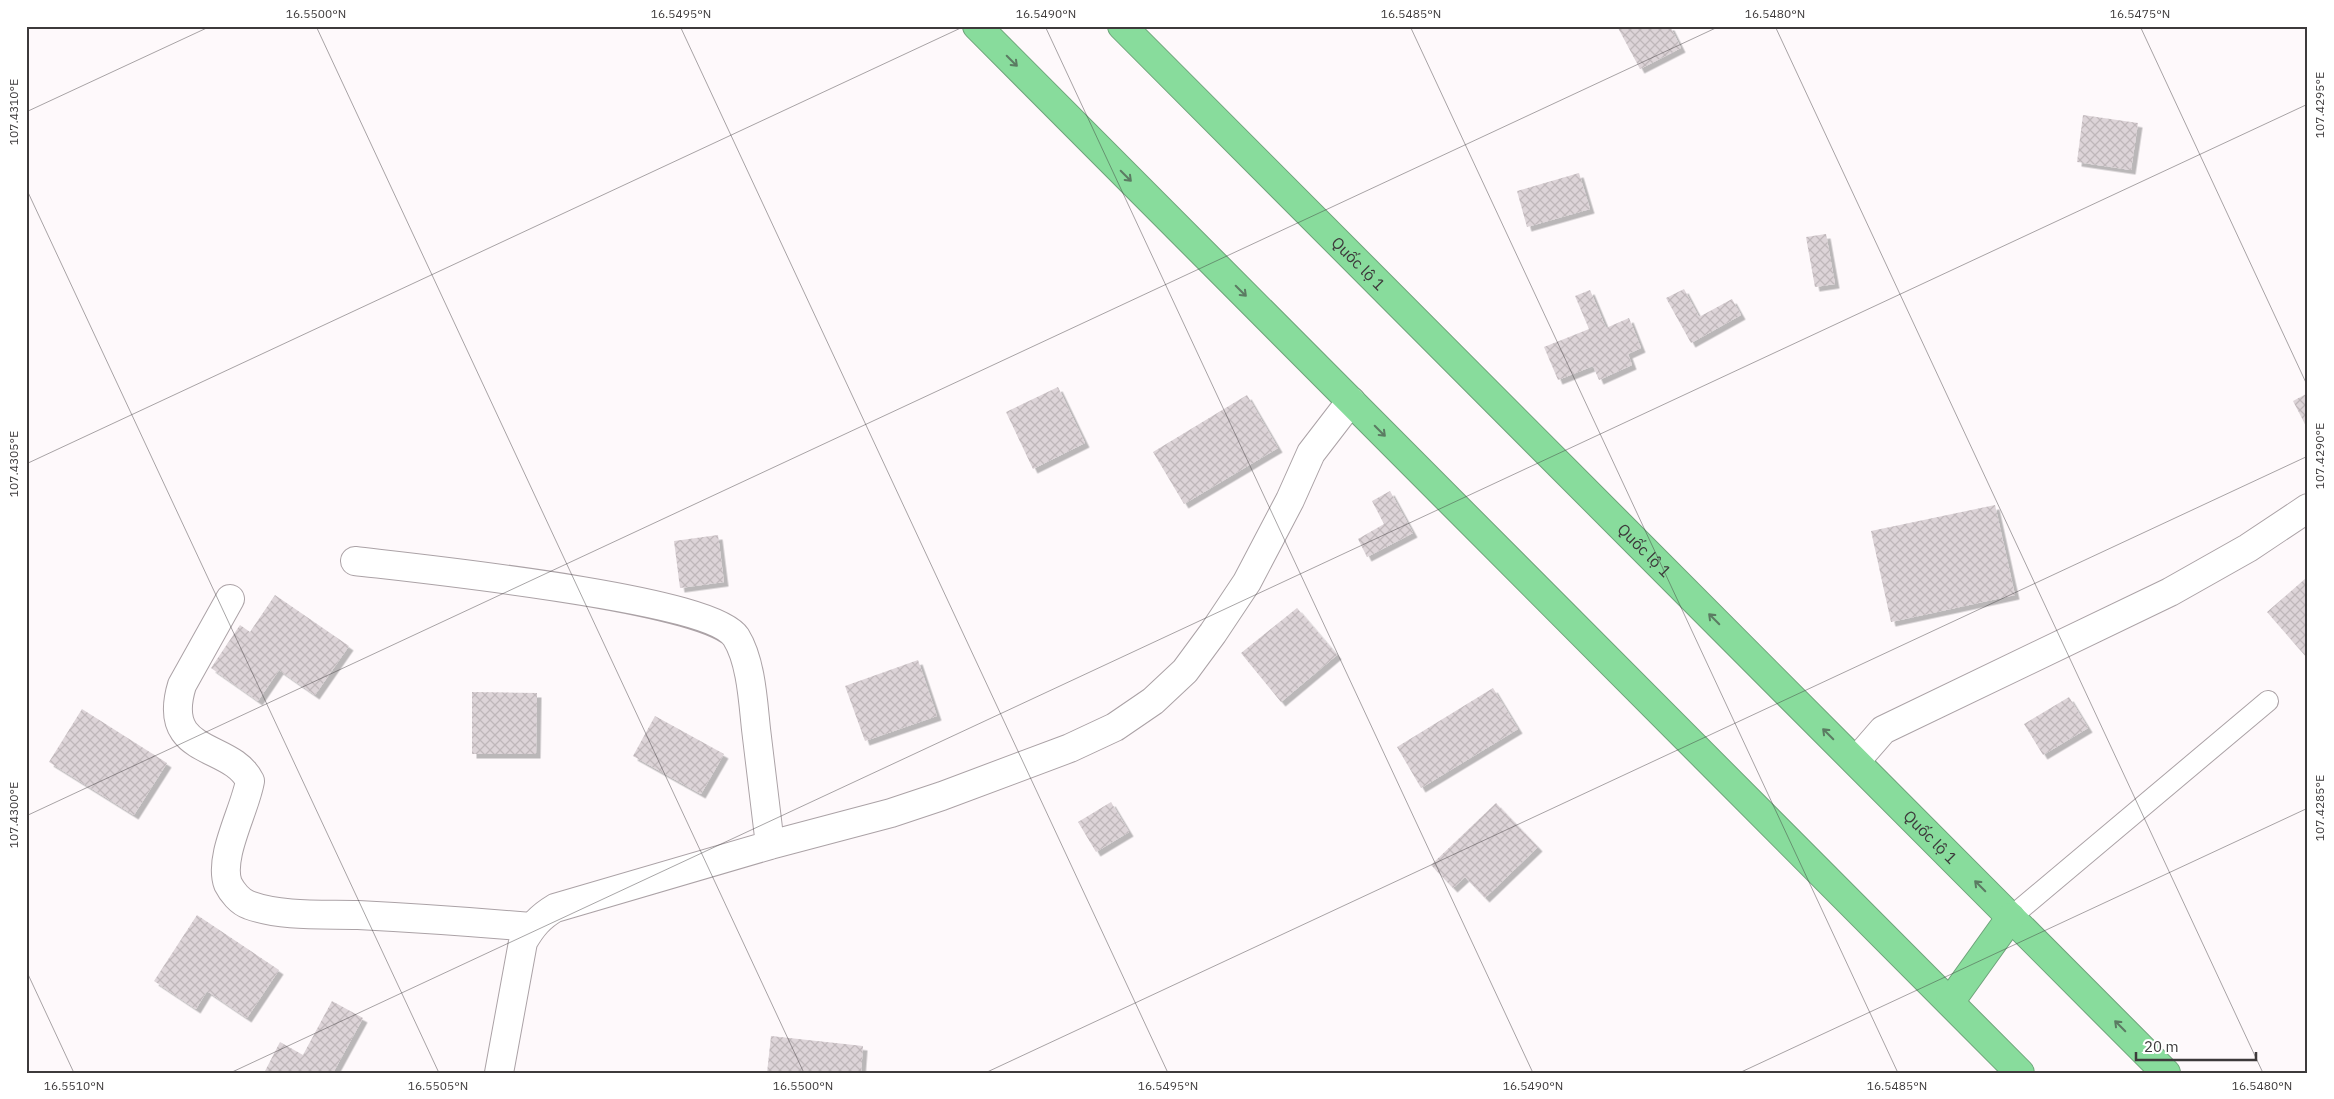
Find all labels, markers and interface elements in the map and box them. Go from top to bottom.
text: 16.5500°N [286,6,346,21]
text: 16.5495°N [651,6,711,21]
text: 16.5490°N [1016,6,1076,21]
text: 16.5485°N [1381,6,1441,21]
text: 16.5480°N [1745,6,1805,21]
text: 16.5475°N [2110,6,2170,21]
one-way arrow [1006,55,1018,67]
text: 107.4295°E [2312,72,2327,138]
text: 107.4310°E [6,79,21,145]
one-way arrow [1120,170,1133,182]
street label: Quốc lộ 1 [1327,232,1390,294]
one-way arrow [1235,285,1247,297]
text: 107.4290°E [2312,423,2327,489]
one-way arrow [1374,425,1387,437]
text: 107.4305°E [6,431,21,497]
street label: Quốc lộ 1 [1613,519,1676,581]
one-way arrow [1707,613,1720,625]
one-way arrow [1822,728,1834,740]
text: 107.4285°E [2312,775,2327,841]
text: 107.4300°E [6,782,21,848]
street label: Quốc lộ 1 [1899,806,1962,868]
one-way arrow [1974,880,1986,892]
one-way arrow [2113,1020,2126,1032]
scale bar [2136,1029,2256,1061]
text: 20 m [2144,1037,2179,1056]
text: 16.5510°N [44,1078,104,1093]
text: 16.5505°N [408,1078,468,1093]
text: 16.5500°N [773,1078,833,1093]
text: 16.5495°N [1138,1078,1198,1093]
text: 16.5490°N [1503,1078,1563,1093]
text: 16.5485°N [1867,1078,1927,1093]
text: 16.5480°N [2232,1078,2292,1093]

